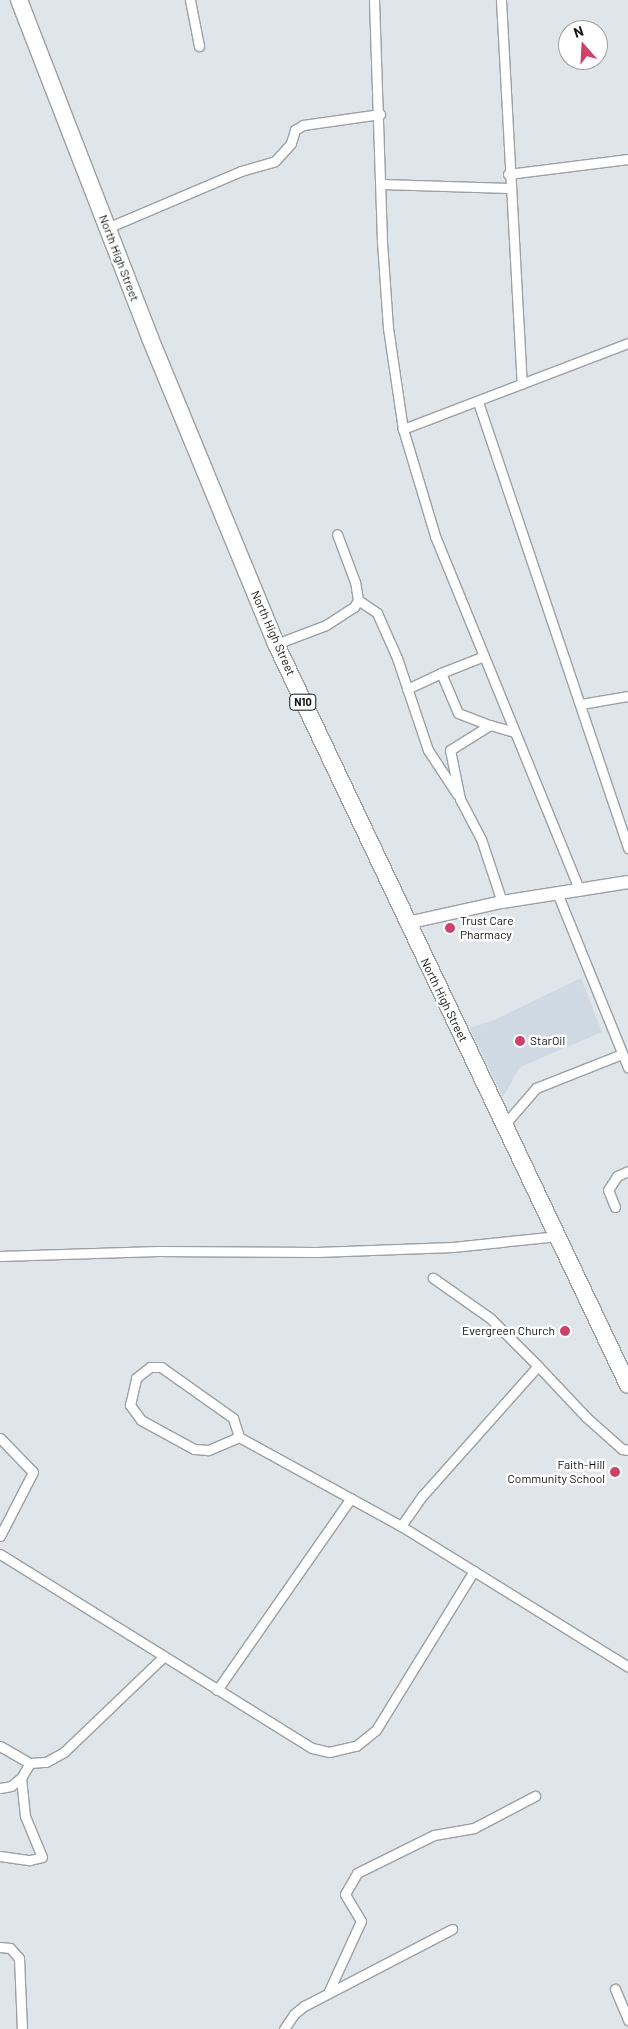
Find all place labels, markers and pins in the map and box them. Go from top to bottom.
place label: Trust Care Pharmacy [460,914,514,942]
marker: Trust Care Pharmacy [444,922,456,934]
place label: StarOil [530,1034,565,1048]
marker: StarOil [514,1035,526,1047]
place label: Evergreen Church [462,1324,555,1338]
marker: Evergreen Church [559,1325,571,1337]
place label: Faith-Hill Community School [508,1458,605,1486]
marker: Faith-Hill Community School [609,1466,621,1478]

